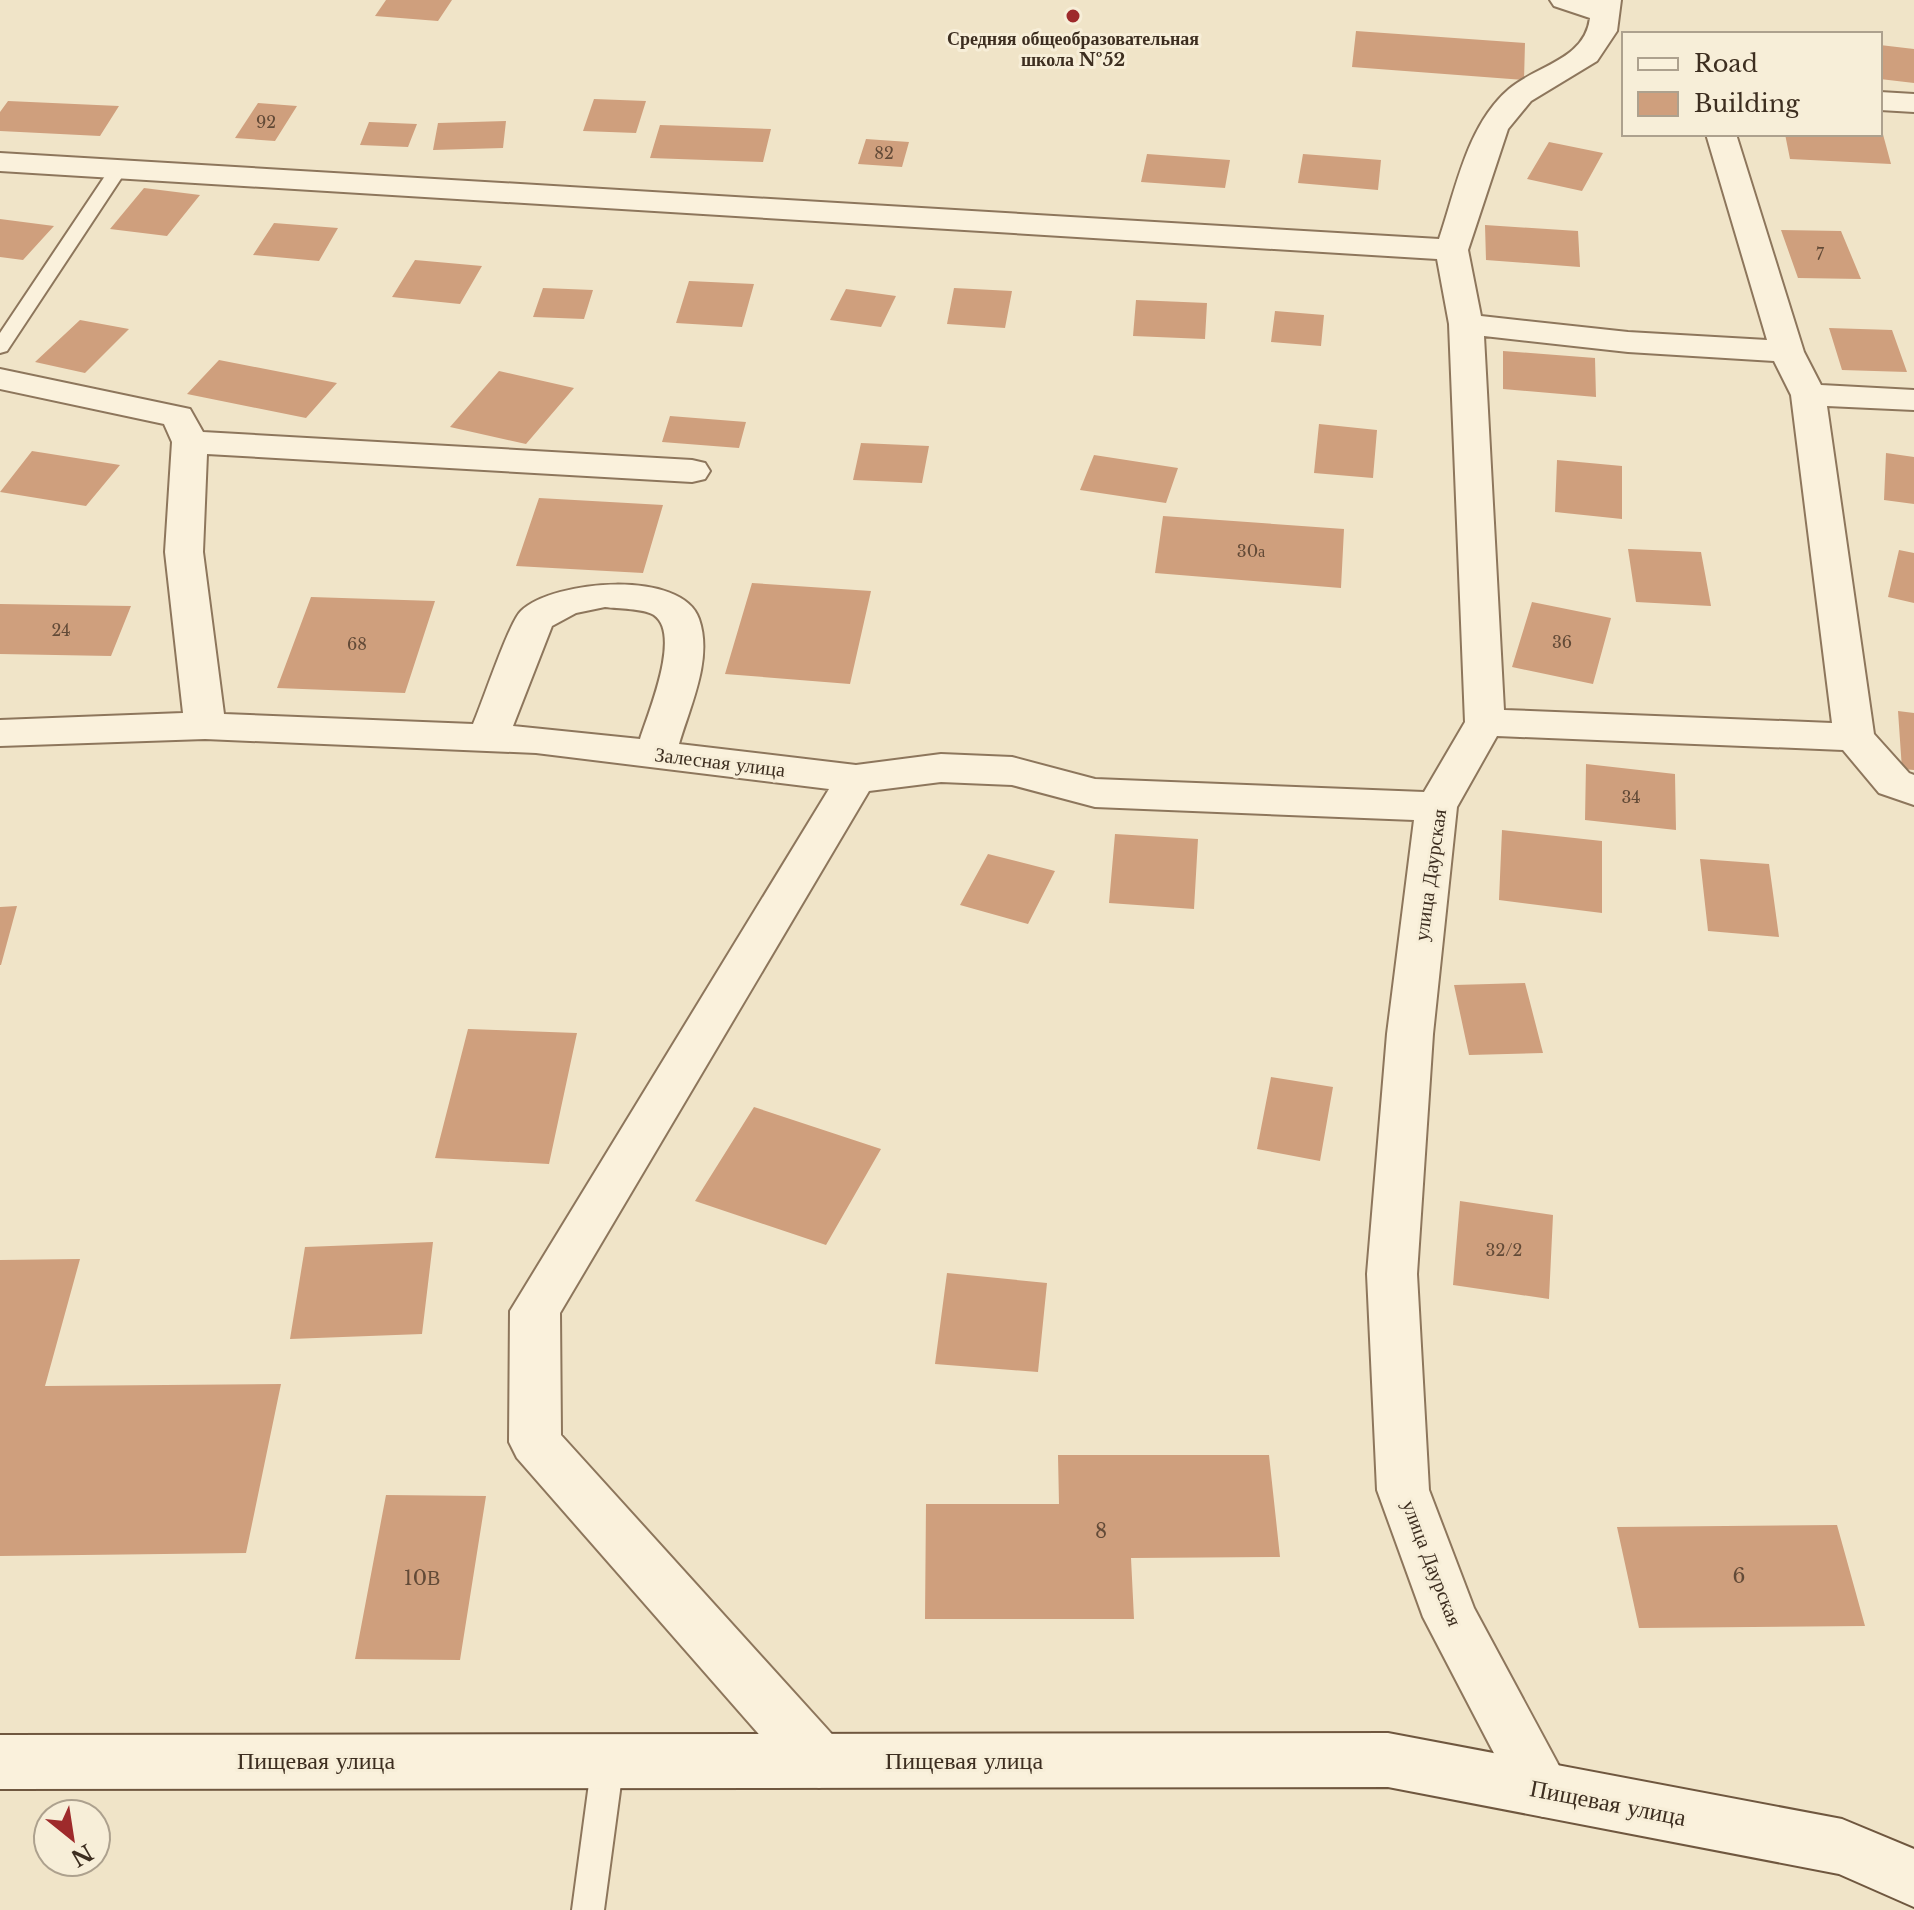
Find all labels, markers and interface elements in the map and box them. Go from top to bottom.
marker: Средняя общеобразовательная школа №52 [1064,7,1082,25]
place label: Средняя общеобразовательная школа №52 [947,28,1199,71]
legend [1622,32,1882,136]
text: Road [1694,49,1758,78]
text: Building [1694,89,1800,118]
house number: 92 [256,112,276,132]
house number: 82 [874,143,894,163]
house number: 7 [1816,244,1825,264]
house number: 30а [1237,541,1265,561]
house number: 24 [51,620,71,640]
house number: 36 [1552,632,1572,652]
house number: 68 [347,634,367,654]
street label: Залесная улица [653,742,787,782]
house number: 34 [1621,787,1641,807]
street label: улица Даурская [1409,807,1451,943]
house number: 32/2 [1486,1240,1522,1260]
street label: улица Даурская [1397,1497,1467,1629]
house number: 8 [1095,1519,1107,1543]
house number: 6 [1733,1564,1745,1588]
house number: 10В [404,1566,440,1590]
street label: Пищевая улица [237,1746,395,1775]
street label: Пищевая улица [885,1746,1043,1775]
street label: Пищевая улица [1528,1773,1689,1832]
north arrow [32,1798,112,1878]
text: N [66,1838,97,1872]

